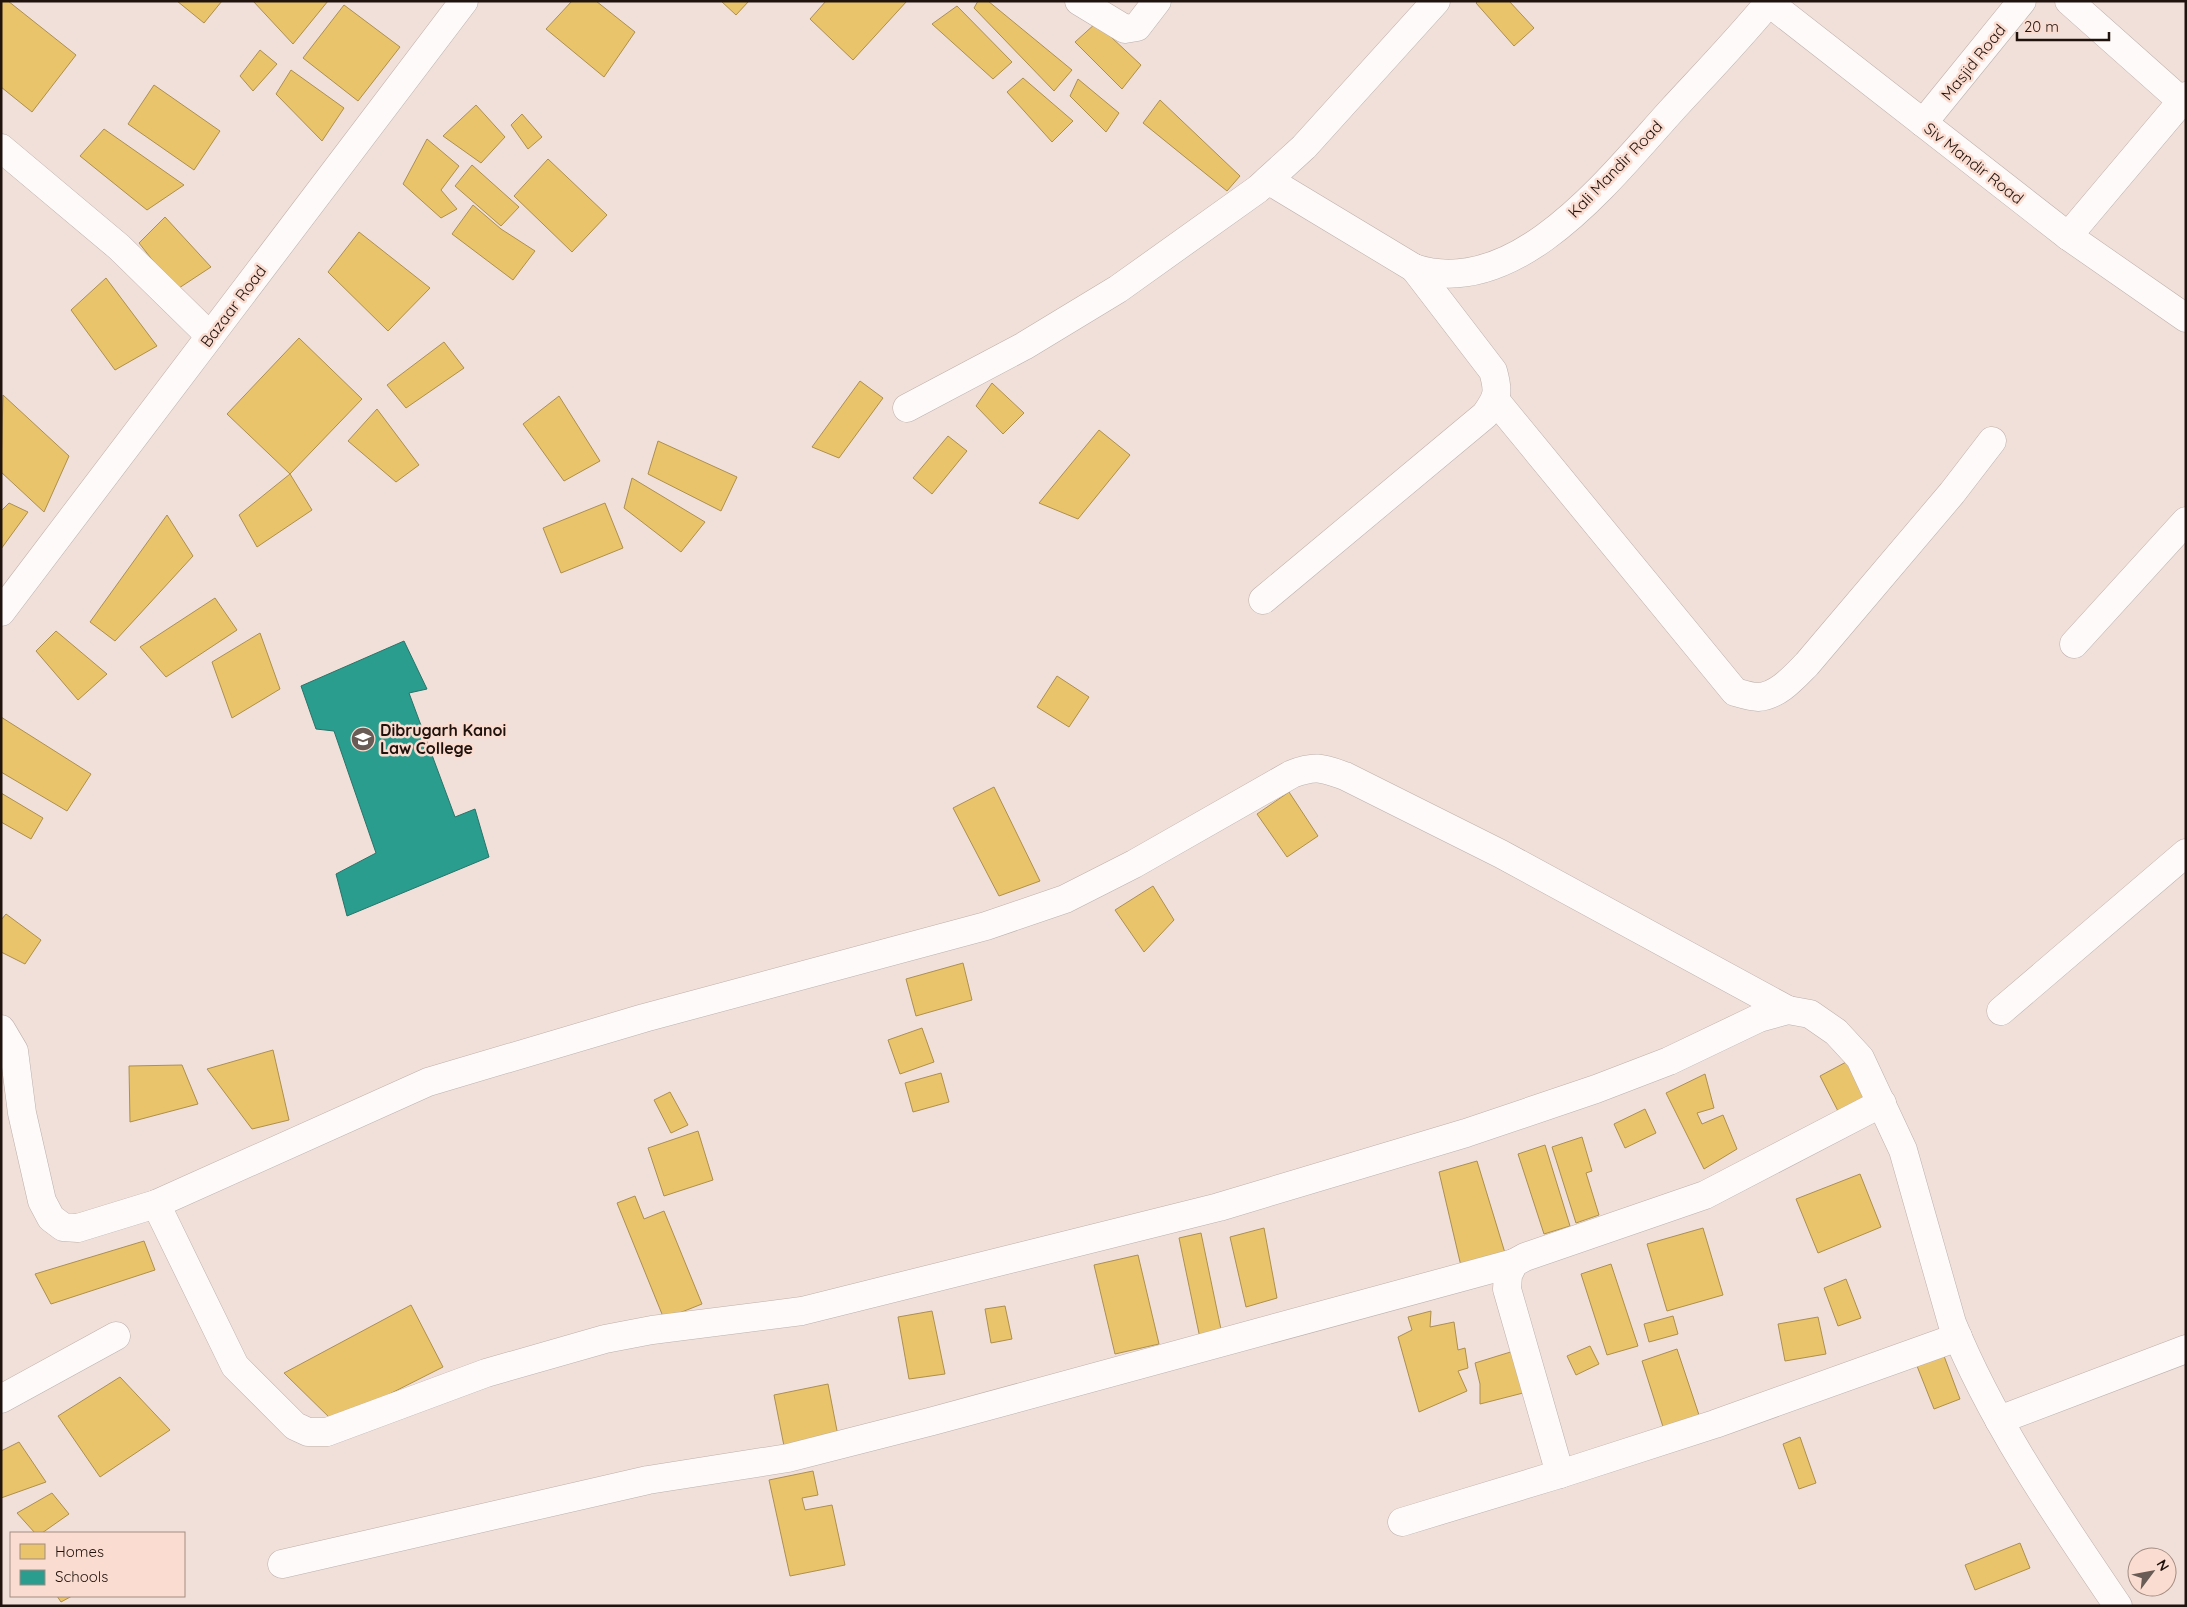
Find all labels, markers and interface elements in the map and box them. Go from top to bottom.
scale bar [2017,10,2110,42]
text: 20 m [2024,17,2059,36]
street label: Masjid Road [1936,20,2010,104]
street label: Kali Mandir Road [1564,116,1666,222]
street label: Siv Mandir Road [1920,118,2028,208]
street label: Bazaar Road [196,261,270,351]
place label: Dibrugarh Kanoi Law College [380,720,506,758]
school or university icon: Dibrugarh Kanoi Law College [350,726,376,752]
legend [10,1532,185,1597]
text: Homes [55,1542,104,1561]
north arrow [2127,1547,2177,1597]
text: N [2153,1556,2173,1574]
text: Schools [55,1567,108,1586]

